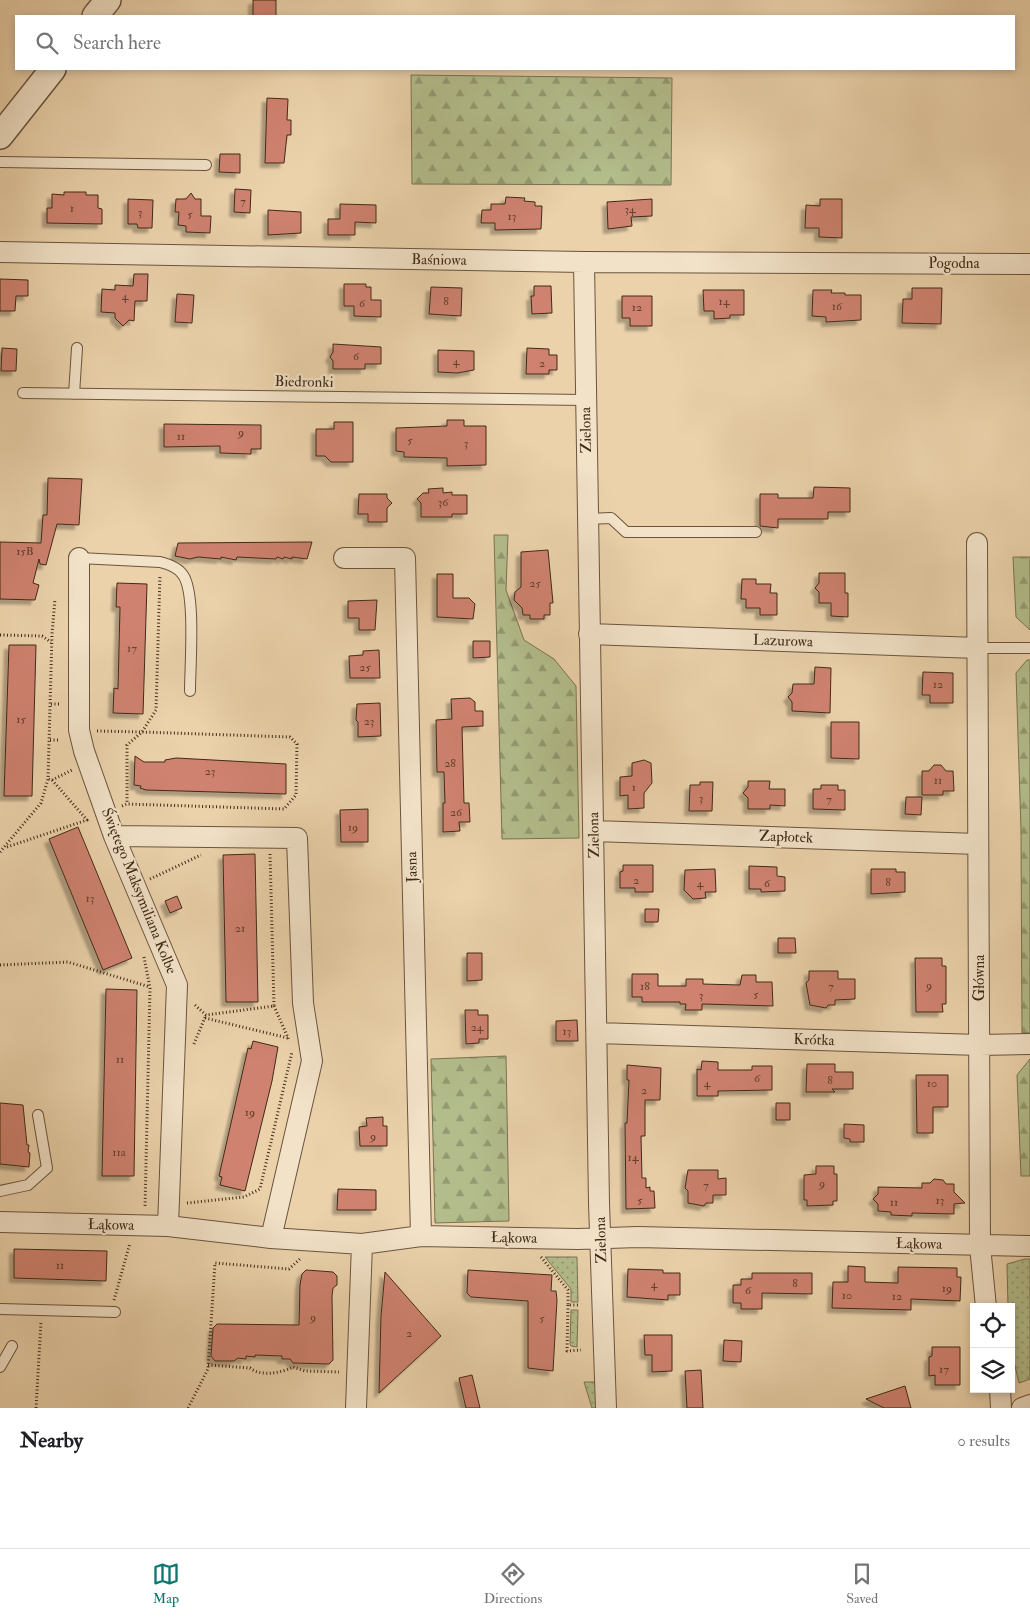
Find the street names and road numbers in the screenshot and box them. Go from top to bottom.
street label: Baśniowa [411,250,468,270]
street label: Pogodna [928,254,981,273]
street label: Biedronki [274,372,334,392]
street label: Zielona [576,406,596,453]
street label: Lazurowa [753,630,814,652]
street label: Świętego Maksymiliana Kolbe [97,805,182,977]
street label: Zielona [584,811,604,858]
street label: Zapłotek [759,827,813,848]
street label: Jasna [402,851,423,884]
street label: Główna [970,954,989,1001]
street label: Krótka [793,1030,836,1050]
street label: Łąkowa [88,1215,135,1235]
street label: Zielona [591,1216,611,1263]
street label: Łąkowa [491,1228,538,1248]
street label: Łąkowa [896,1234,943,1254]

